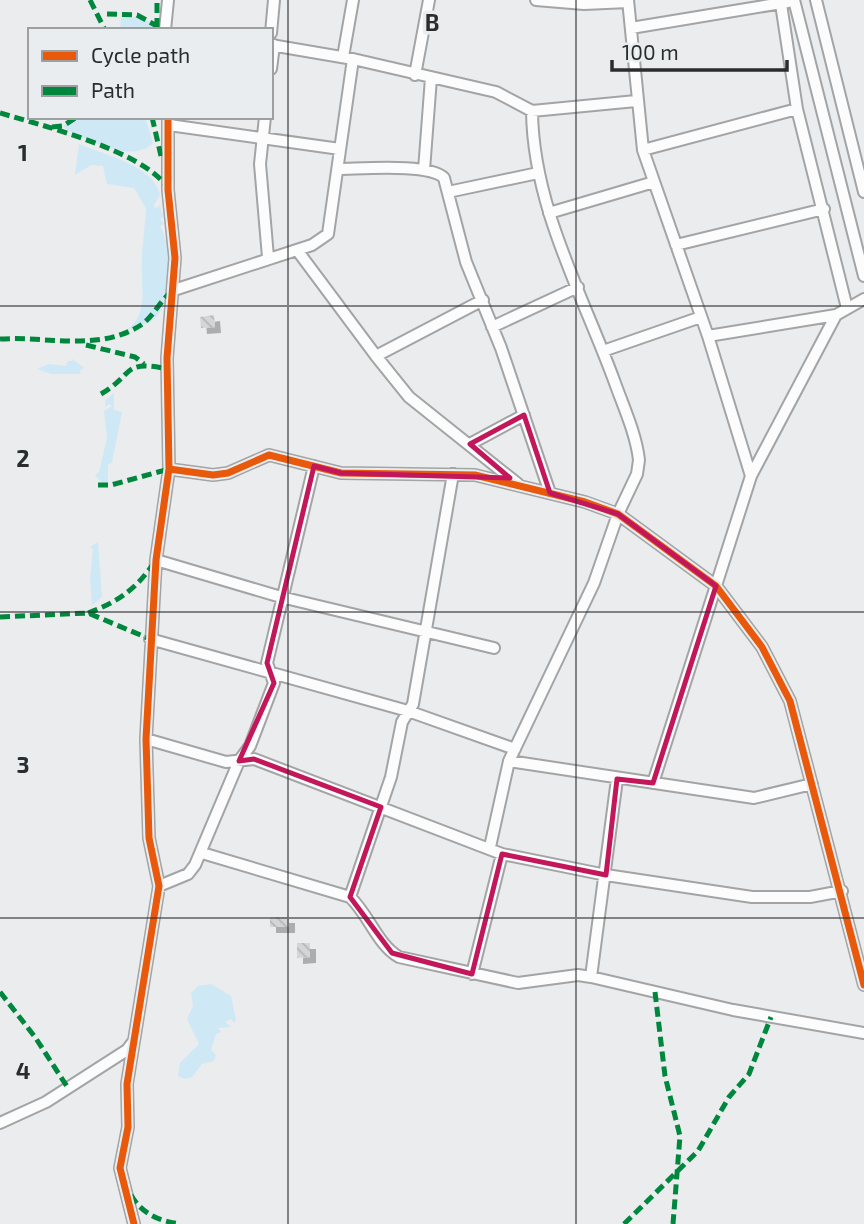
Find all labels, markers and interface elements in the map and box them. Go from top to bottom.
text: B [425,8,439,36]
legend [28,28,273,119]
scale bar [612,28,787,72]
text: 100 m [622,39,679,64]
text: Cycle path [91,42,190,67]
text: Path [91,77,135,102]
text: 1 [18,138,28,166]
text: 2 [16,444,30,472]
text: 3 [16,750,30,778]
text: 4 [16,1056,30,1084]

